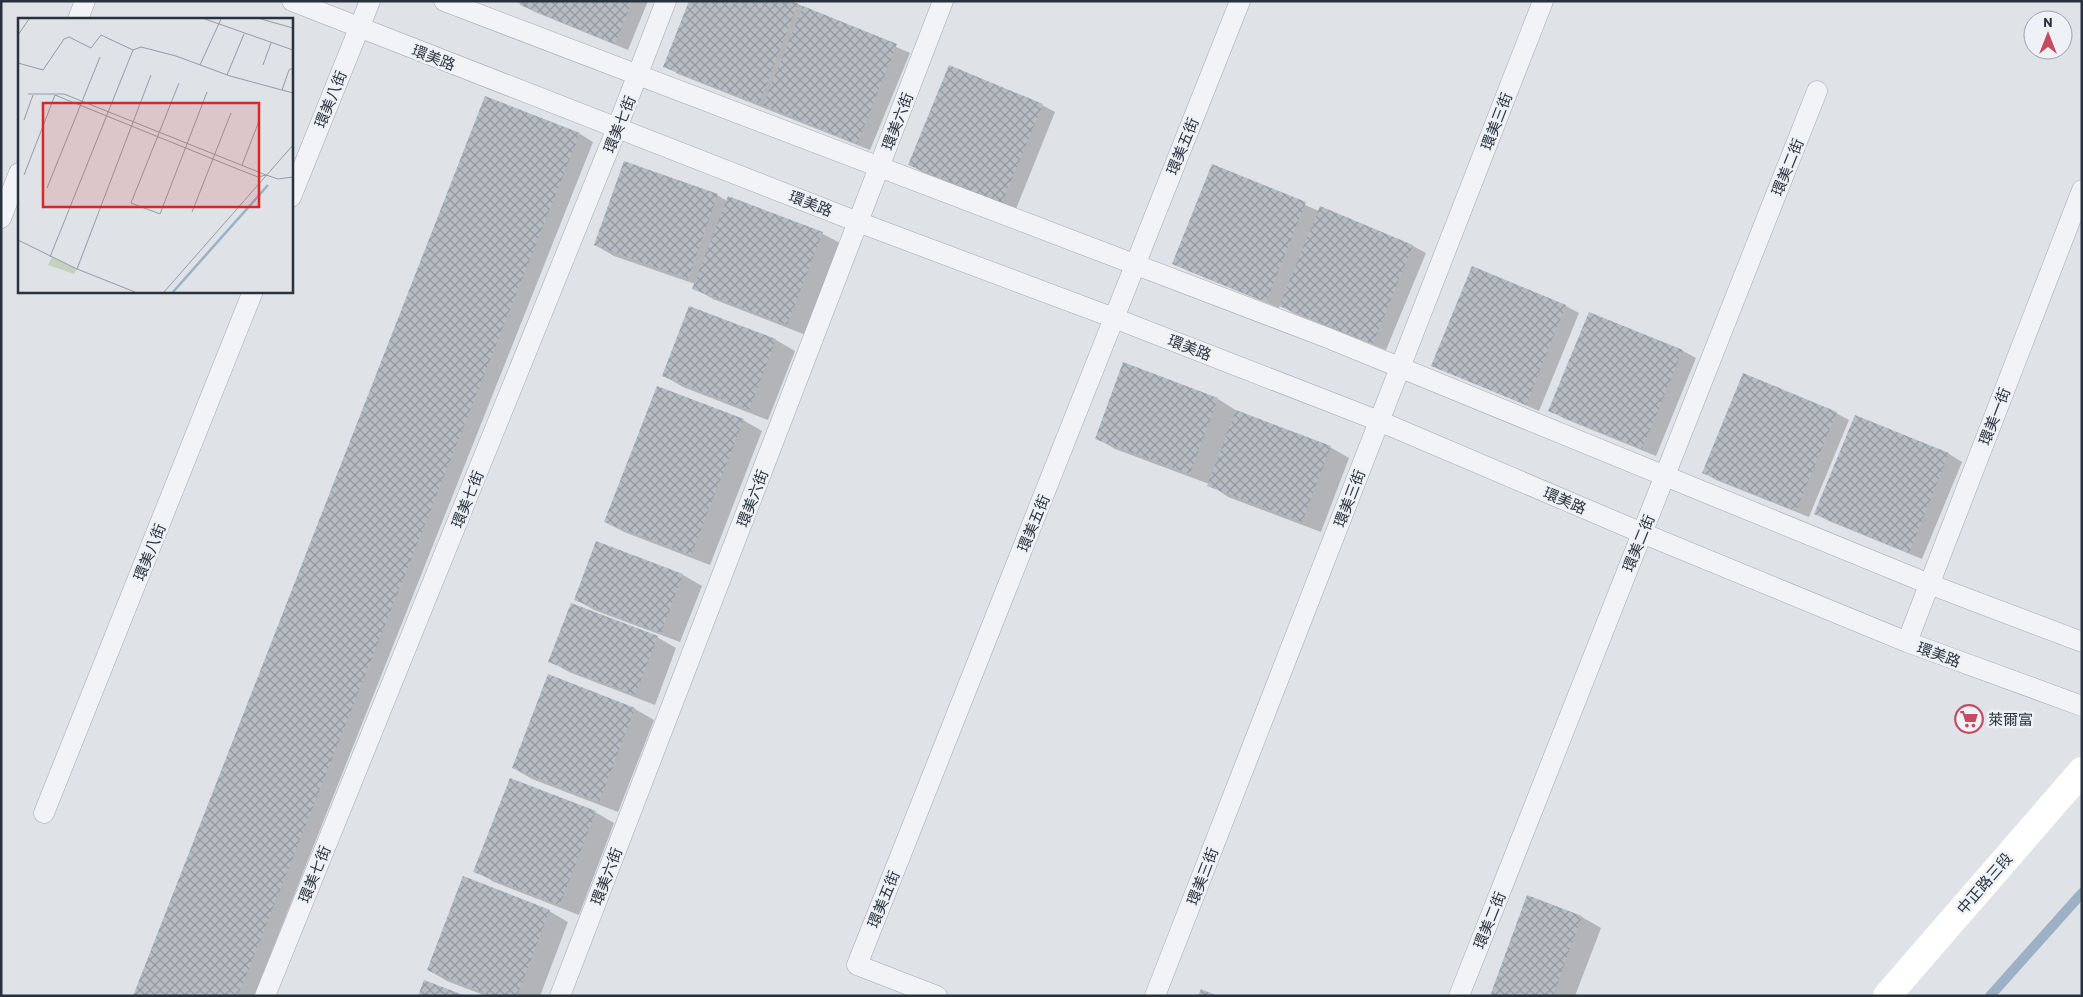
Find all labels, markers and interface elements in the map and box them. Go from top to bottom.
north arrow [2023,10,2073,60]
text: N [2043,13,2053,30]
inset map [18,18,292,292]
street label: 環美路 [410,41,458,73]
street label: 環美八街 [310,68,350,130]
street label: 環美六街 [878,90,916,152]
street label: 環美三街 [1477,90,1515,152]
street label: 環美七街 [599,93,639,155]
street label: 環美五街 [1162,115,1202,177]
street label: 環美二街 [1767,136,1807,198]
street label: 環美路 [787,187,835,219]
street label: 環美路 [1166,331,1214,363]
street label: 環美一街 [1975,385,2013,447]
street label: 環美六街 [733,467,771,529]
street label: 環美三街 [1330,467,1368,529]
street label: 環美七街 [447,468,487,530]
street label: 環美路 [1541,483,1589,517]
street label: 環美五街 [1013,492,1053,554]
street label: 環美二街 [1618,512,1658,574]
street label: 環美八街 [129,521,169,583]
street label: 環美路 [1915,638,1963,670]
supermarket icon: 萊爾富 [1954,704,1984,734]
place label: 萊爾富 [1988,710,2033,728]
street label: 環美七街 [294,843,334,905]
street label: 環美六街 [587,845,625,907]
street label: 環美三街 [1183,845,1221,907]
street label: 中正路三段 [1953,849,2015,917]
street label: 環美五街 [863,868,903,930]
street label: 環美二街 [1469,889,1509,951]

